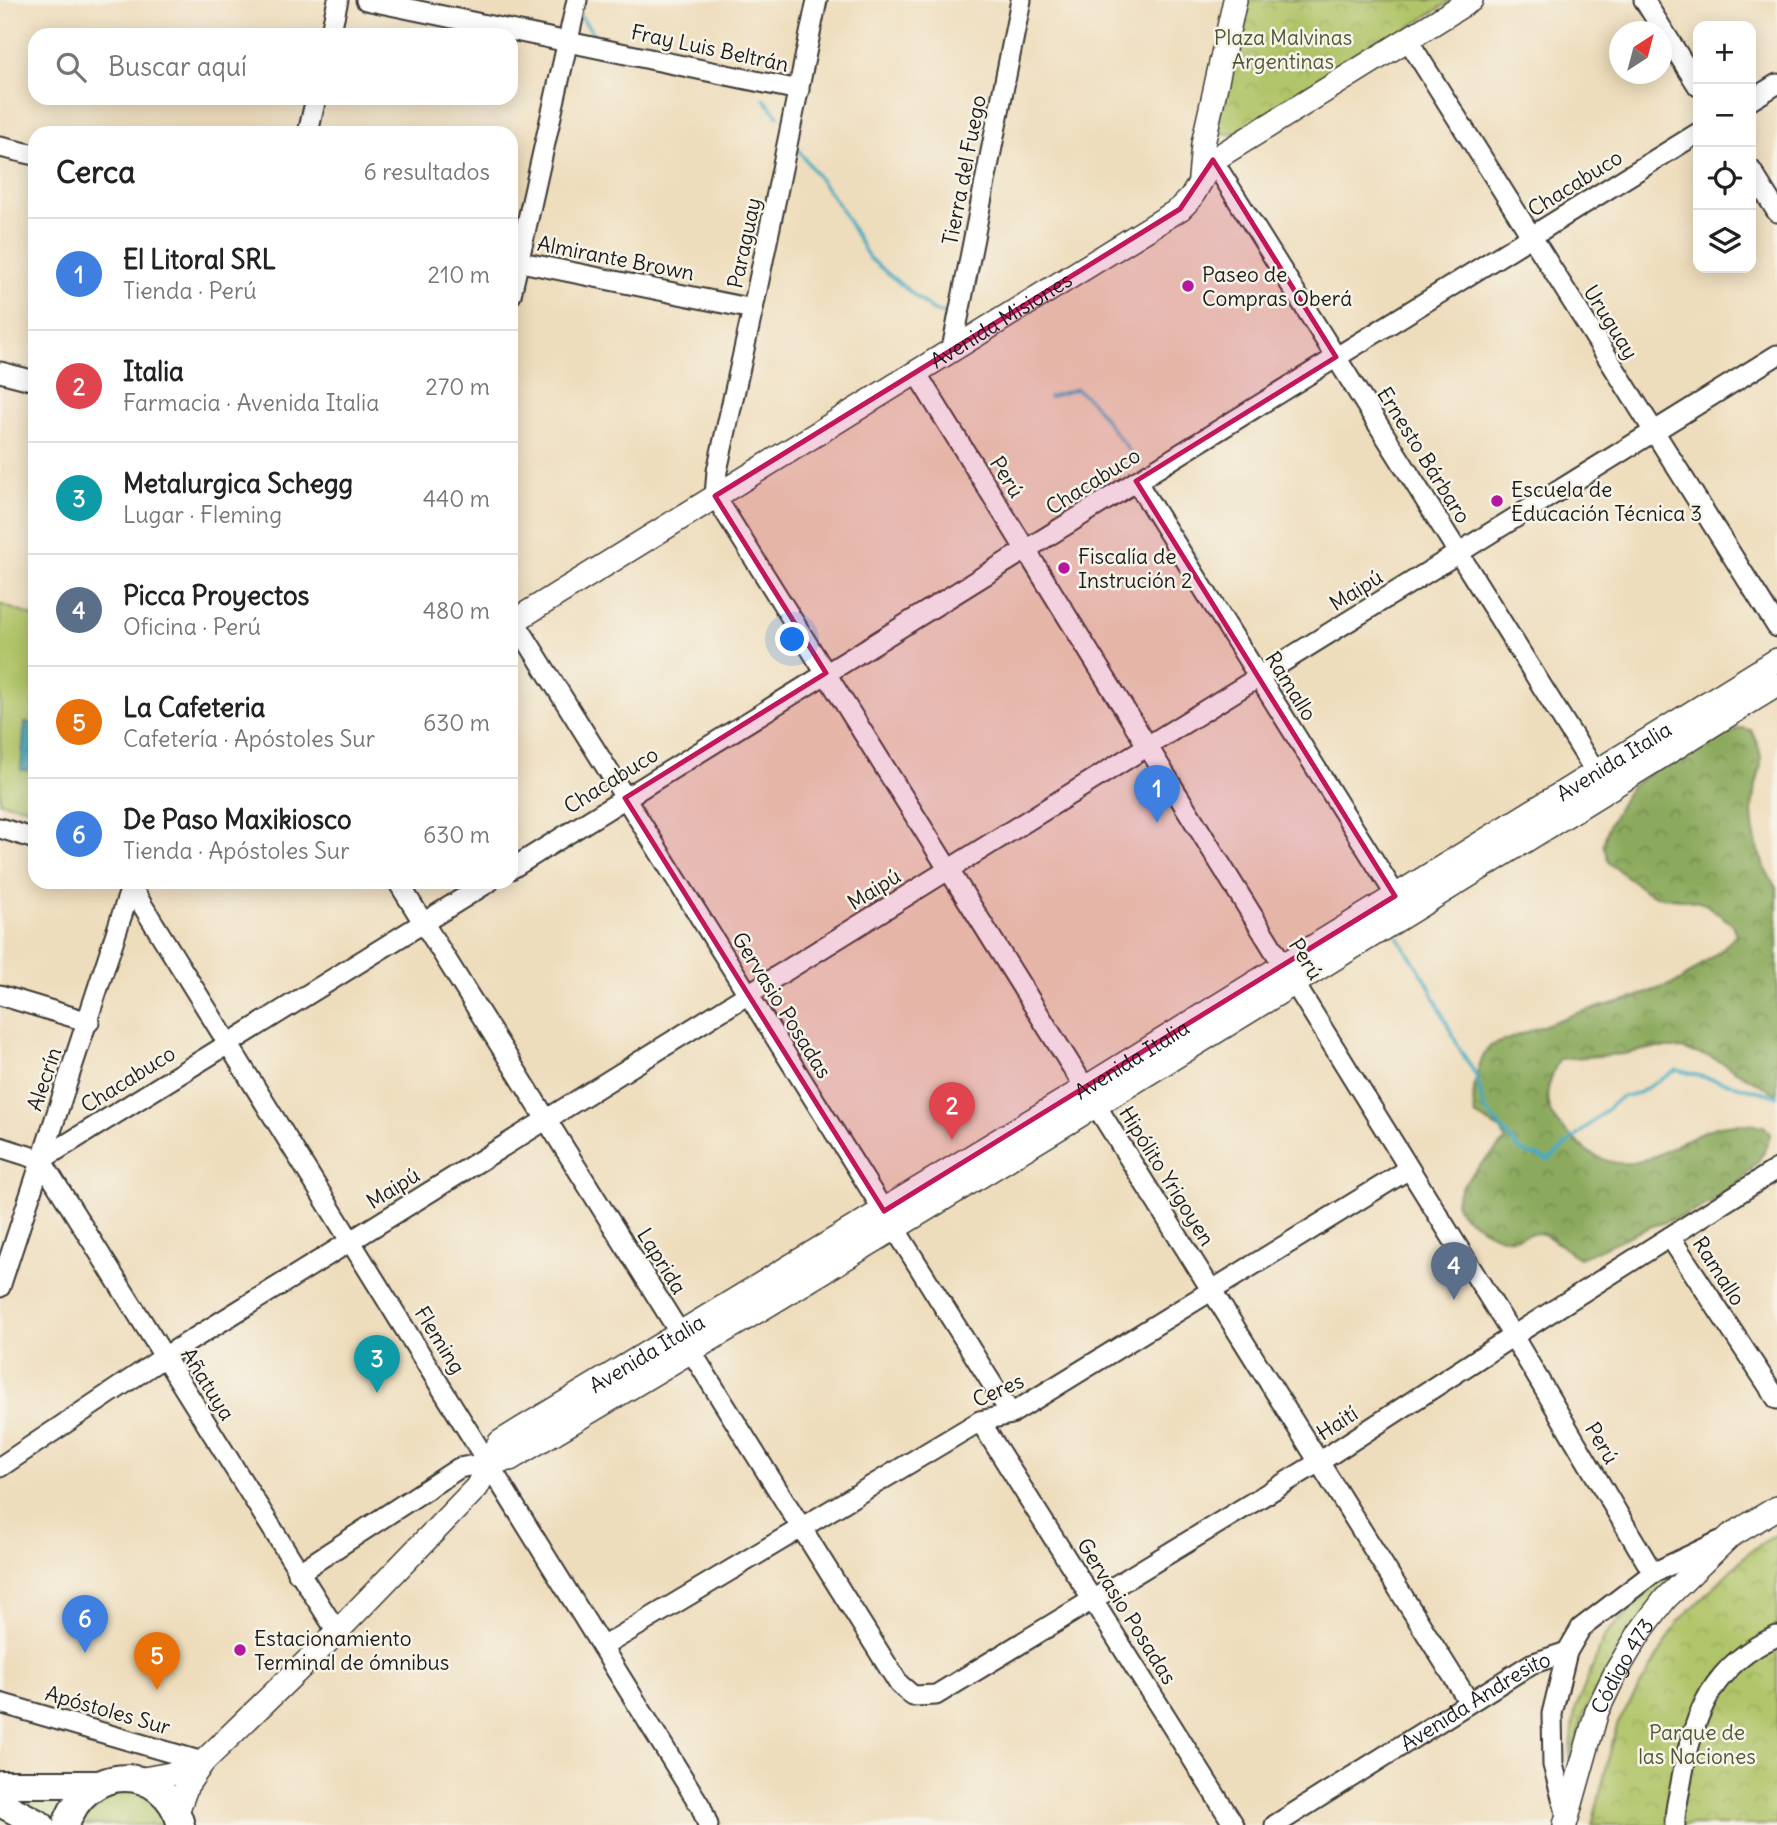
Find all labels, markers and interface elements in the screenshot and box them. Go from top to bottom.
street label: Fray Luis Beltrán [629,18,791,78]
north arrow [1609,21,1672,84]
map controls [1693,21,1756,273]
button: + [1693,21,1756,84]
park label: Plaza Malvinas Argentinas [1214,24,1352,75]
search box [28,28,518,105]
icon: search [52,48,90,86]
text: Buscar aquí [108,50,247,83]
button: − [1693,84,1756,147]
street label: Tierra del Fuego [936,93,992,247]
street label: Chacabuco [1523,143,1627,223]
button: locate [1693,147,1756,210]
text: Cerca [56,153,135,191]
text: 6 resultados [363,157,490,186]
street label: Paraguay [721,195,767,291]
button: layers [1693,210,1756,273]
street label: Almirante Brown [535,230,697,286]
text: El Litoral SRL [123,243,276,276]
text: 1 [74,260,84,289]
text: 210 m [427,260,490,289]
place label: Paseo de Compras Oberá [1202,261,1352,312]
street label: Avenida Misiones [925,266,1077,374]
text: Tienda · Perú [123,276,257,305]
marker: Paseo de Compras Oberá [1180,278,1196,294]
street label: Uruguay [1578,280,1644,364]
text: Italia [123,355,184,388]
text: 2 [73,372,85,401]
text: 270 m [425,372,490,401]
street label: Ernesto Bárbaro [1371,382,1477,528]
text: Farmacia · Avenida Italia [123,388,379,417]
street label: Chacabuco [1041,441,1145,521]
street label: Perú [984,451,1030,503]
text: Metalurgica Schegg [123,467,353,500]
place label: Escuela de Educación Técnica 3 [1511,476,1702,527]
text: 3 [72,484,86,513]
text: 440 m [423,484,490,513]
marker: Escuela de Educación Técnica 3 [1489,493,1505,509]
text: Lugar · Fleming [123,500,282,529]
place label: Fiscalía de Instrución 2 [1078,543,1192,594]
marker: Fiscalía de Instrución 2 [1056,560,1072,576]
street label: Maipú [1324,563,1388,617]
text: Picca Proyectos [123,579,309,612]
text: 4 [72,596,86,625]
text: 480 m [423,596,490,625]
text: Oficina · Perú [123,612,261,641]
your location [775,622,809,656]
street label: Ramallo [1259,646,1323,726]
text: La Cafeteria [123,691,265,724]
text: 5 [72,708,86,737]
text: 630 m [423,708,490,737]
street label: Avenida Italia [1551,715,1676,807]
text: Cafetería · Apóstoles Sur [123,724,375,753]
street label: Chacabuco [559,740,663,820]
pin: 1 [1134,765,1180,823]
text: De Paso Maxikiosco [123,803,352,836]
text: 6 [72,820,86,849]
text: 630 m [423,820,490,849]
text: Tienda · Apóstoles Sur [123,836,350,865]
street label: Maipú [842,862,906,916]
street label: Gervasio Posadas [726,927,838,1083]
street label: Perú [1283,933,1329,985]
street label: Avenida Italia [1069,1014,1194,1105]
street label: Chacabuco [76,1039,180,1119]
street label: Alecrín [21,1044,67,1114]
pin: 2 [929,1082,975,1140]
street label: Hipólito Yrigoyen [1113,1101,1221,1251]
street label: Maipú [361,1161,425,1215]
street label: Laprida [631,1223,693,1299]
street label: Ramallo [1687,1231,1751,1311]
pin: 4 [1431,1242,1477,1300]
street label: Fleming [409,1301,471,1379]
street label: Avenida Italia [584,1308,709,1399]
pin: 3 [354,1335,400,1393]
street label: Añatuya [175,1343,241,1425]
street label: Ceres [968,1367,1028,1413]
street label: Haití [1311,1400,1363,1446]
street label: Perú [1579,1417,1625,1469]
street label: Gervasio Posadas [1071,1533,1183,1689]
pin: 6 [62,1595,108,1653]
street label: Código 473 [1584,1613,1659,1718]
place label: Estacionamiento Terminal de ómnibus [254,1625,449,1676]
pin: 5 [134,1632,180,1690]
marker: Estacionamiento Terminal de ómnibus [232,1642,248,1658]
street label: Avenida Andresito [1395,1645,1554,1756]
street label: Apóstoles Sur [42,1679,174,1741]
park label: Parque de las Naciones [1638,1719,1756,1770]

